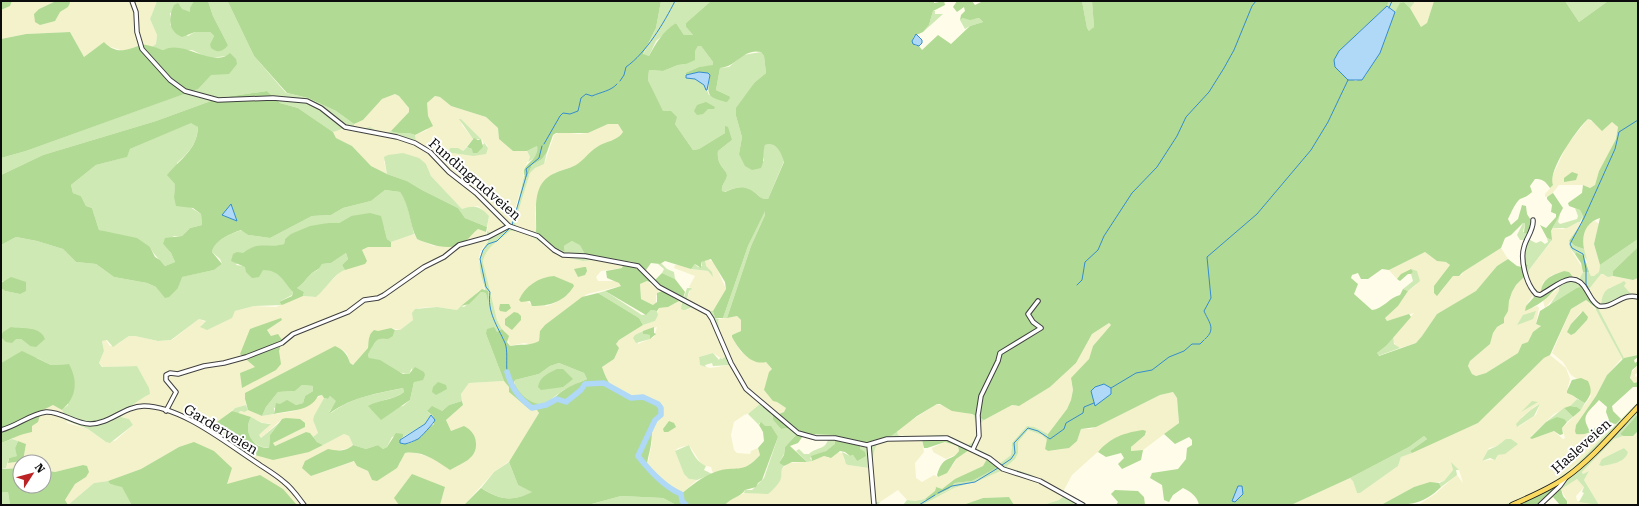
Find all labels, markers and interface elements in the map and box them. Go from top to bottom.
street label: Fundingrudveien [426,135,524,223]
street label: Garderveien [181,401,261,457]
street label: Hasleveien [1548,415,1614,477]
north arrow [12,454,52,494]
text: N [32,461,48,476]

